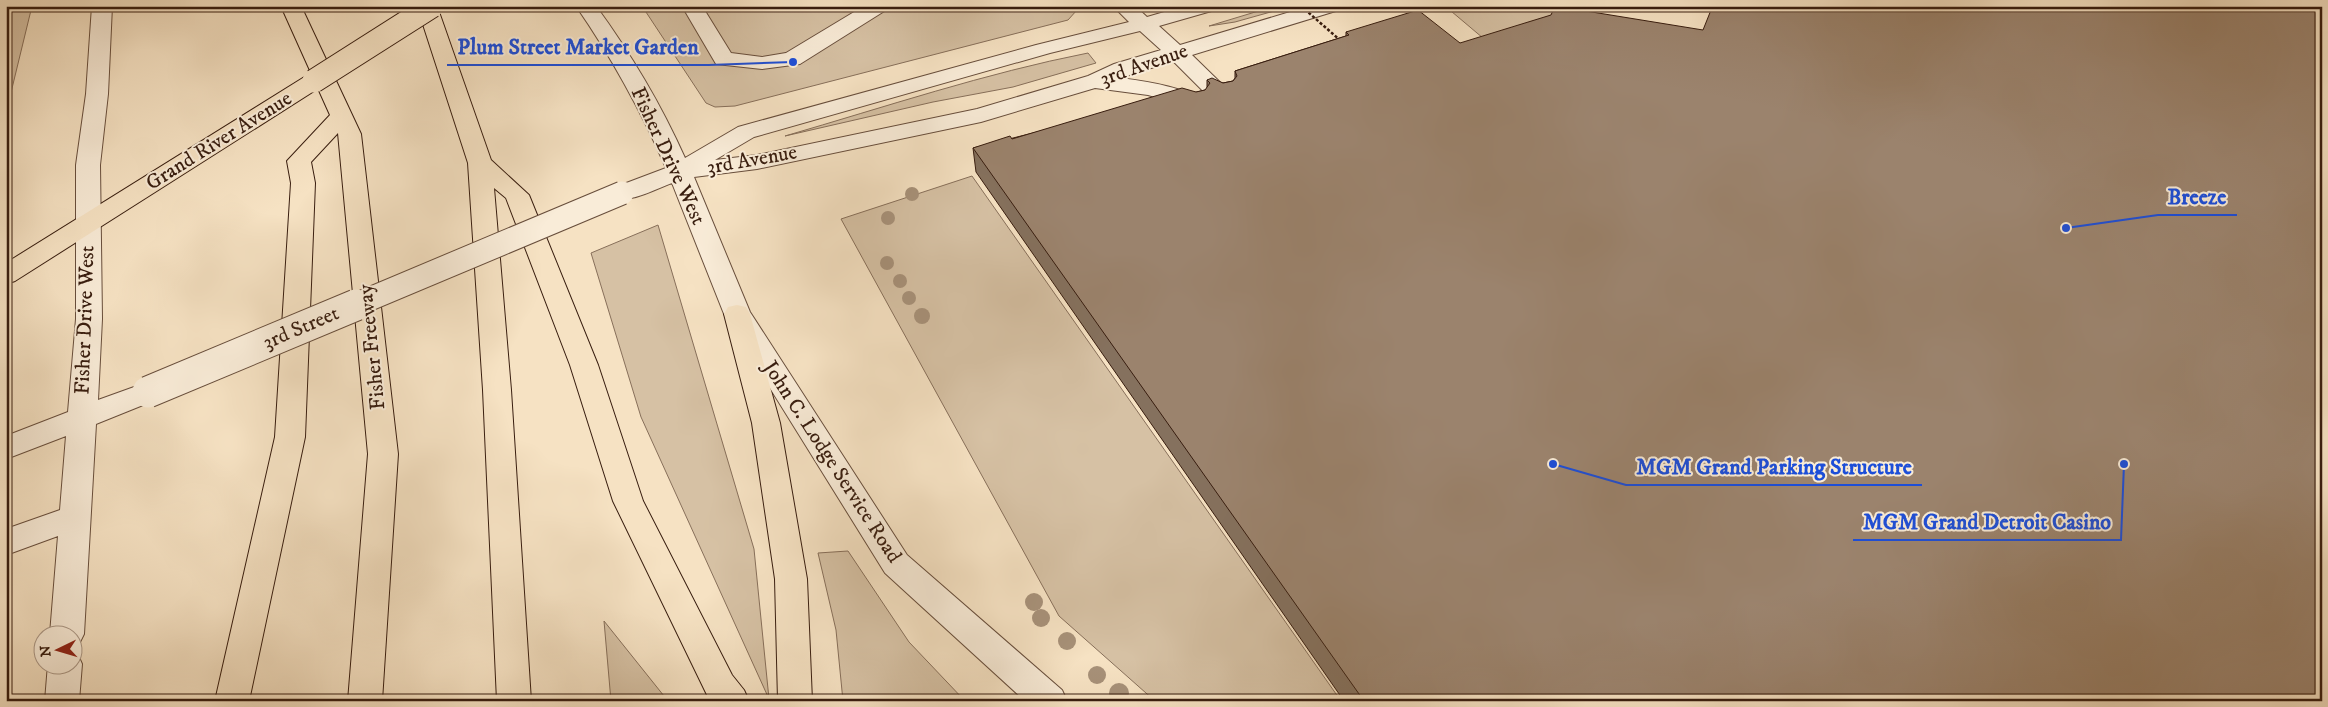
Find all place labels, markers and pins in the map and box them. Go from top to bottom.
callout: Plum Street Market Garden [447,28,709,65]
callout: Breeze [2158,178,2237,215]
callout: MGM Grand Parking Structure [1626,448,1922,485]
callout: MGM Grand Detroit Casino [1853,503,2121,540]

